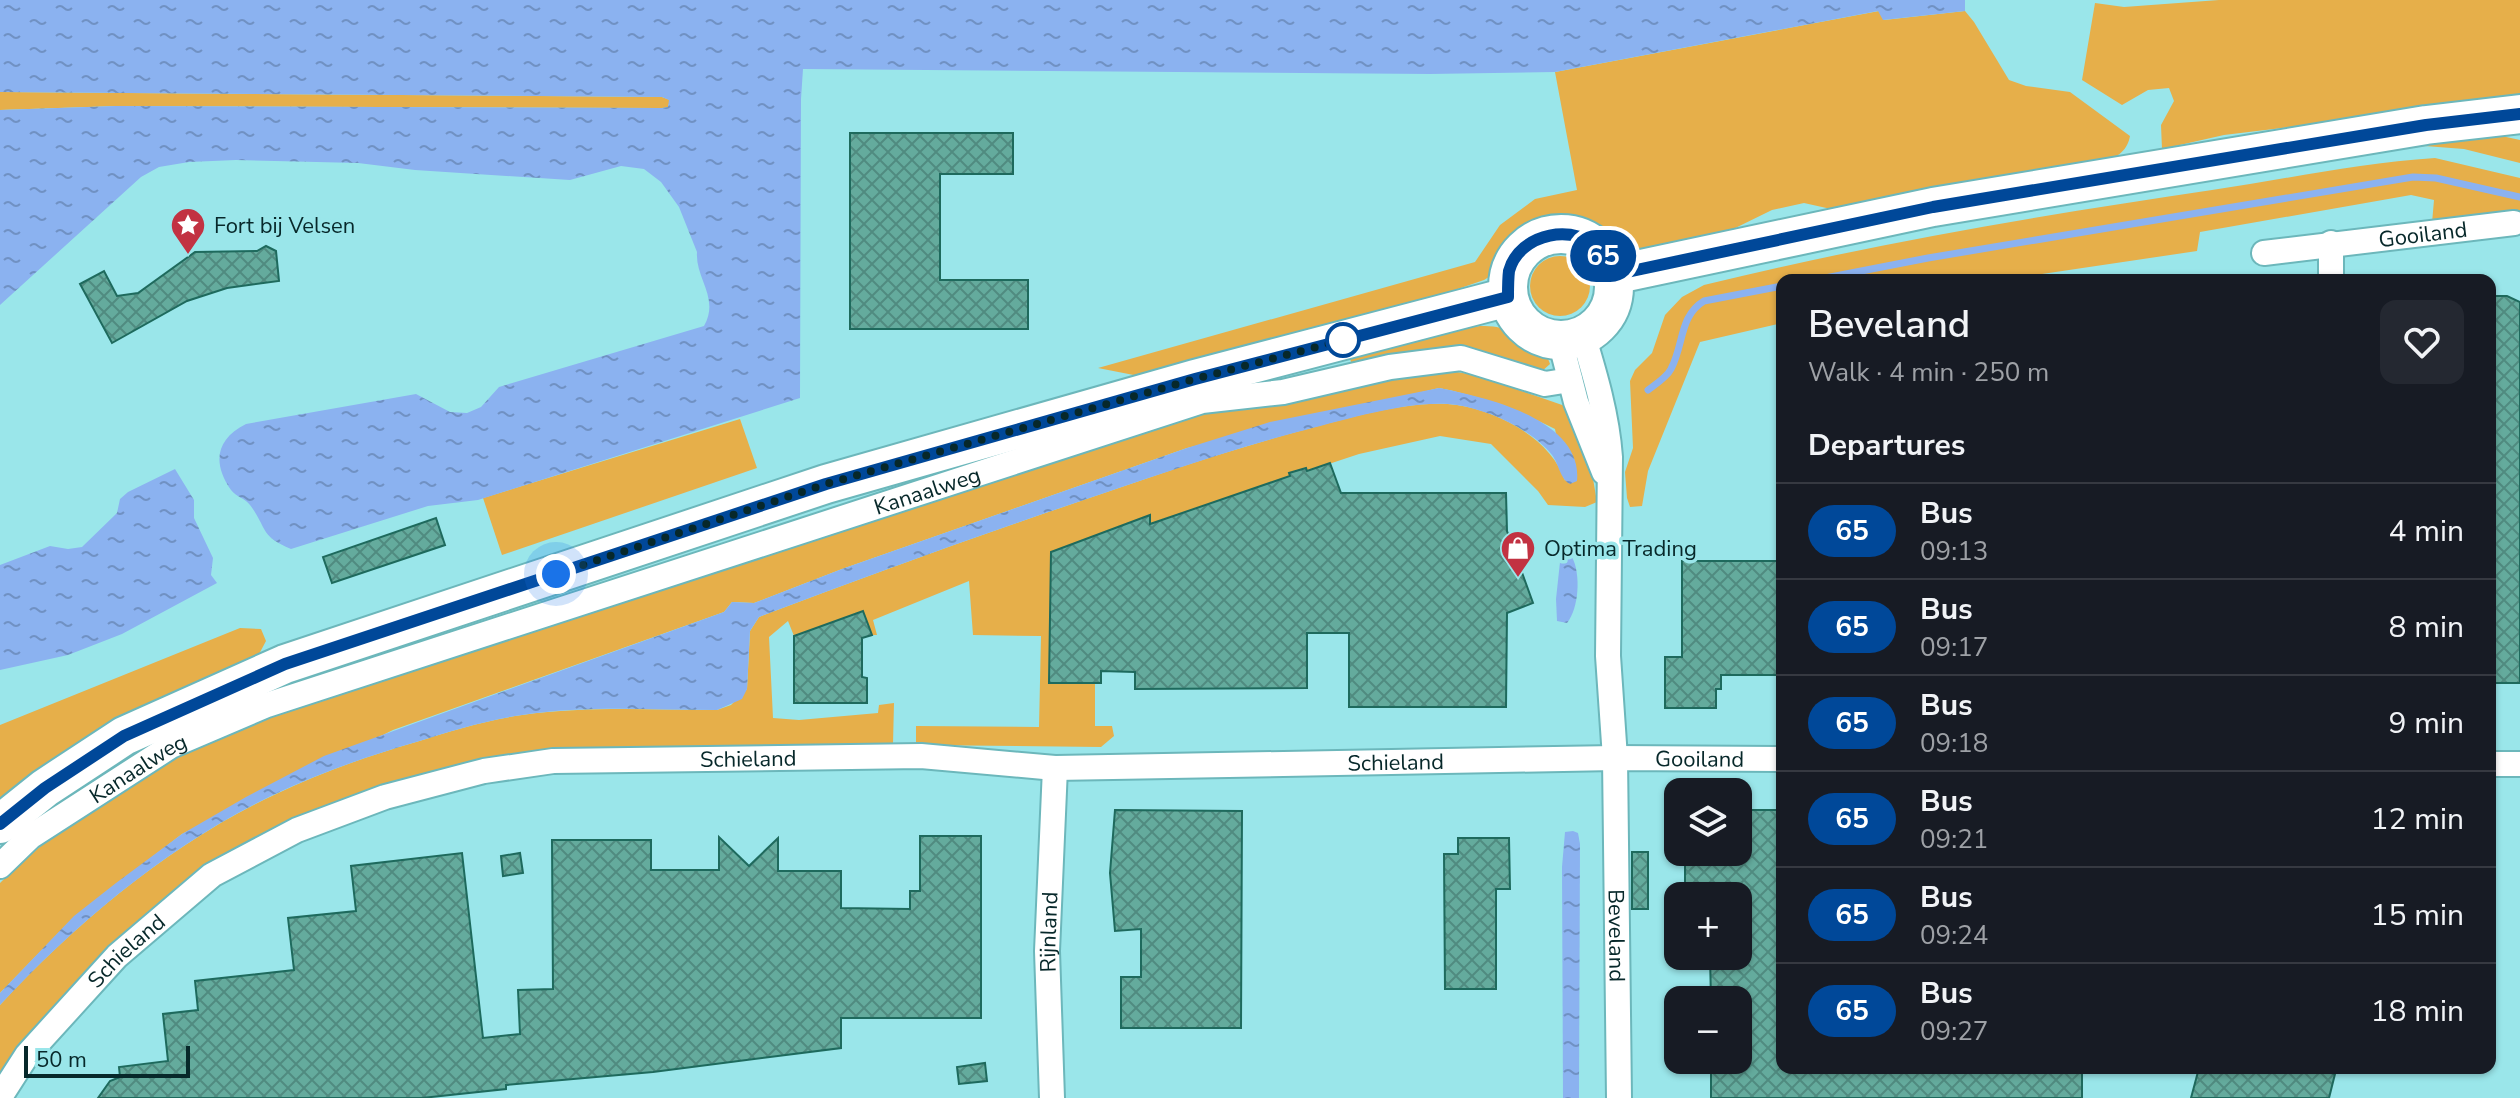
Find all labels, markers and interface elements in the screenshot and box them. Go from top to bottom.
place icon: Fort bij Velsen [169,206,207,256]
place label: Fort bij Velsen [214,211,355,241]
street label: Gooiland [2377,215,2469,255]
line badge: 65 [1567,230,1639,282]
text: 65 [1586,237,1620,275]
text: Beveland [1808,299,1970,350]
button: heart [2380,300,2464,384]
unlabelled marker [1326,323,1360,357]
text: Walk · 4 min · 250 m [1808,355,2049,390]
text: Departures [1808,425,1965,466]
street label: Kanaalweg [870,460,985,523]
text: Bus [1920,493,1973,534]
text: 4 min [2389,511,2464,552]
text: 65 [1835,512,1869,550]
shop icon: Optima Trading [1499,529,1537,579]
place label: Optima Trading [1544,534,1697,564]
text: 09:13 [1920,534,1988,569]
your location [536,554,576,594]
text: Bus [1920,589,1973,630]
text: 8 min [2389,607,2464,648]
text: 65 [1835,608,1869,646]
text: 09:17 [1920,630,1988,665]
text: Bus [1920,685,1973,726]
text: 9 min [2389,703,2464,744]
text: 65 [1835,704,1869,742]
text: 09:18 [1920,726,1988,761]
street label: Kanaalweg [84,727,192,811]
street label: Schieland [700,744,797,775]
street label: Gooiland [1655,744,1744,775]
street label: Schieland [1347,747,1444,779]
map controls [1664,778,1752,1074]
button: layers [1664,778,1752,866]
text: Bus [1920,781,1973,822]
text: 12 min [2371,799,2464,840]
text: 65 [1835,800,1869,838]
text: 09:21 [1920,822,1988,857]
text: Bus [1920,877,1973,918]
button: + [1664,882,1752,970]
street label: Beveland [1601,889,1632,982]
street label: Rijnland [1033,891,1066,973]
text: 15 min [2371,895,2464,936]
text: 65 [1835,896,1869,934]
street label: Schieland [81,907,172,995]
text: 09:24 [1920,918,1988,953]
text: Bus [1920,973,1973,1014]
button: − [1664,986,1752,1074]
text: 18 min [2371,991,2464,1032]
text: 65 [1835,992,1869,1030]
text: 09:27 [1920,1014,1988,1049]
scale bar [24,1042,190,1078]
text: 50 m [36,1045,87,1075]

